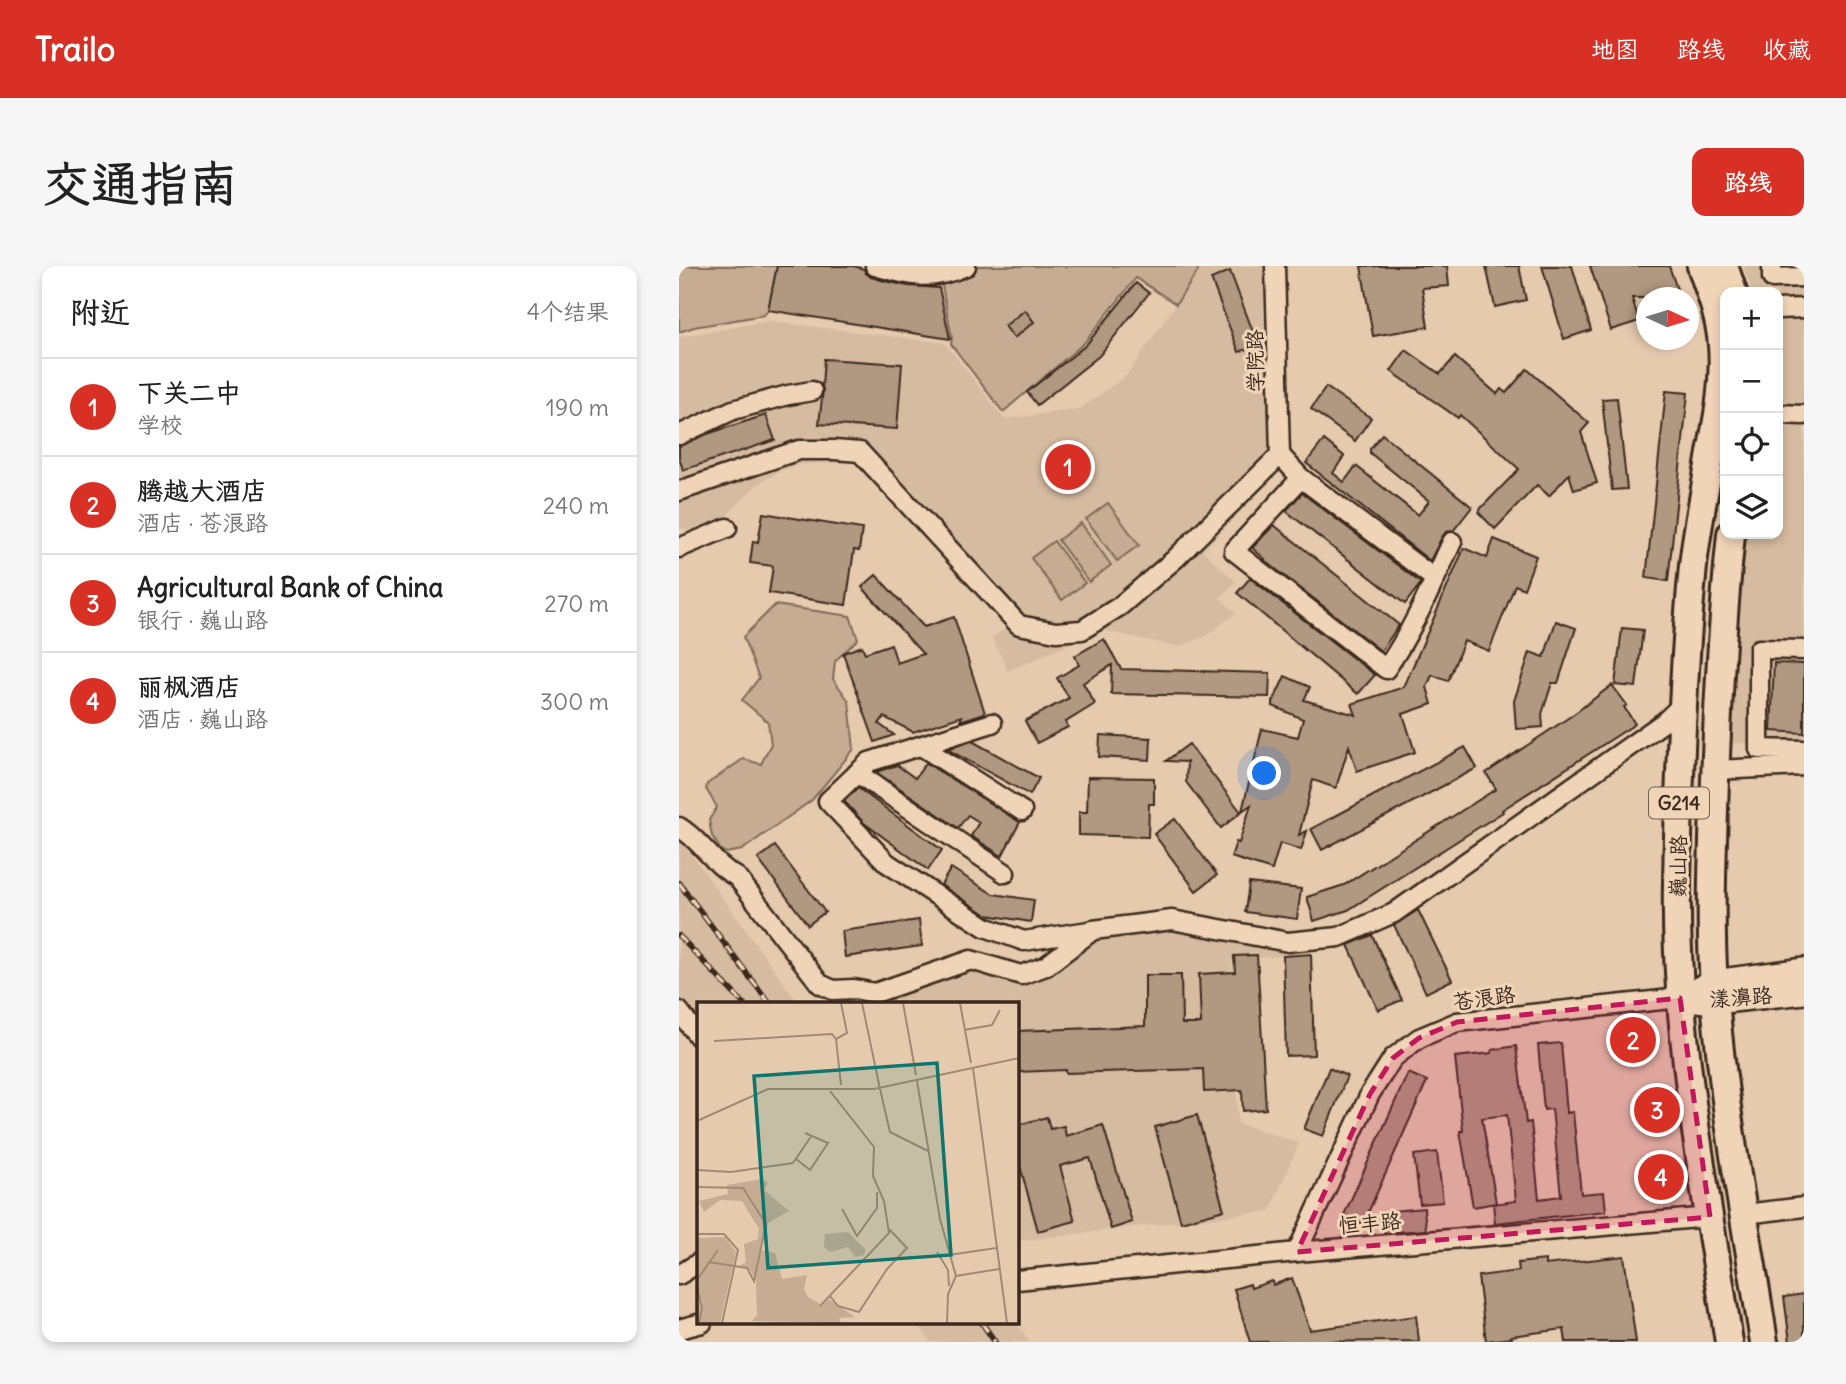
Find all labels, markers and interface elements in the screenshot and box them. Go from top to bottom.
text: Trailo [35,28,115,70]
text: 地图 [1591,34,1639,64]
text: 路线 [1677,34,1725,64]
text: 收藏 [1763,34,1811,64]
button: 路线 [1692,148,1804,216]
text: 交通指南 [42,153,238,214]
north arrow [1636,287,1699,350]
map controls [1720,287,1783,539]
button: + [1720,287,1783,350]
text: 附近 [70,293,130,331]
text: 4个结果 [527,297,609,326]
street label: 学院路 [1241,329,1269,393]
button: − [1720,350,1783,413]
text: 下关二中 [137,376,241,409]
text: 1 [88,393,98,422]
text: 190 m [546,393,609,422]
text: 学校 [137,410,183,439]
button: locate [1720,413,1783,476]
pin: 1 [1045,441,1091,493]
text: 腾越大酒店 [137,474,267,507]
button: layers [1720,476,1783,539]
text: 2 [87,491,99,520]
text: 240 m [543,491,609,520]
text: 酒店 · 苍浪路 [137,508,268,537]
text: Agricultural Bank of China [137,571,443,604]
text: 3 [86,589,100,618]
text: 270 m [544,589,609,618]
text: 银行 · 巍山路 [137,605,268,634]
text: 丽枫酒店 [137,670,241,703]
text: 4 [86,687,100,716]
text: 300 m [540,687,609,716]
text: 酒店 · 巍山路 [137,704,268,733]
your location [1247,756,1281,790]
road number: G214 [1649,788,1709,818]
street label: 巍山路 [1664,834,1692,898]
street label: 苍浪路 [1451,980,1517,1016]
street label: 漾濞路 [1709,981,1773,1013]
inset map [697,1002,1019,1324]
pin: 2 [1610,1014,1656,1066]
pin: 3 [1634,1084,1680,1136]
pin: 4 [1638,1151,1684,1203]
street label: 恒丰路 [1337,1207,1403,1239]

